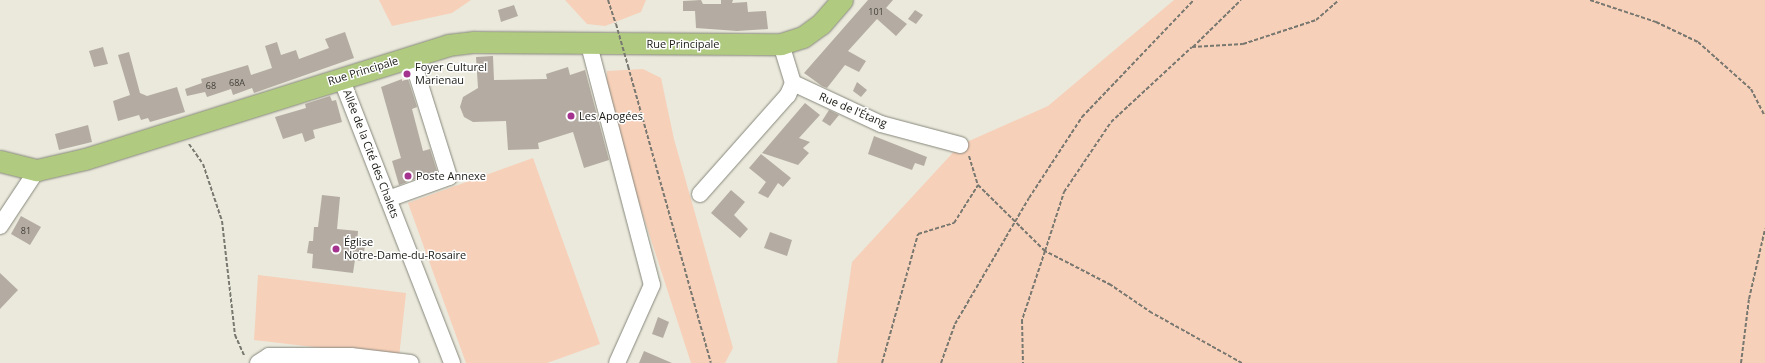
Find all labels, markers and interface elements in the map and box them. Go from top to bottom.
house number: 101 [868,7,884,17]
street label: Rue Principale [646,37,720,51]
street label: Rue Principale [326,54,400,88]
place label: Foyer Culturel Marienau [415,61,487,87]
marker: Foyer Culturel Marienau [402,69,412,79]
house number: 68A [229,78,245,88]
house number: 68 [206,81,216,91]
street label: Allée de la Cité des Chalets [340,88,402,220]
street label: Rue de l'Étang [817,90,889,130]
place label: Les Apogées [579,109,643,123]
marker: Les Apogées [566,111,576,121]
place label: Poste Annexe [416,169,486,183]
marker: Poste Annexe [403,171,413,181]
house number: 81 [21,226,31,236]
place label: Église Notre-Dame-du-Rosaire [344,236,466,262]
marker: Église Notre-Dame-du-Rosaire [331,244,341,254]

